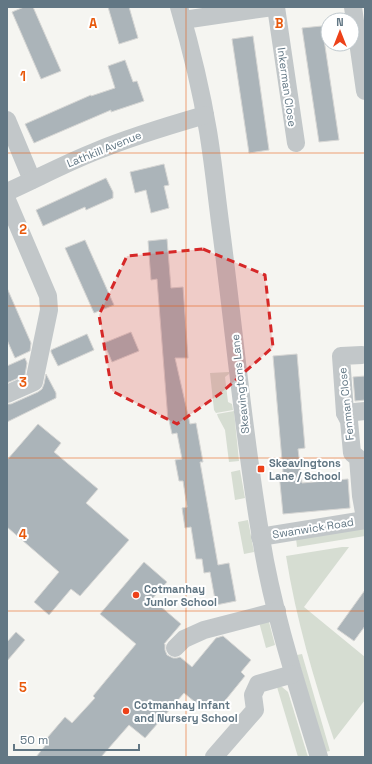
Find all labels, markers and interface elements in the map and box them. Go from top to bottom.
north arrow [320,12,360,52]
text: A [89,15,98,32]
text: B [275,15,284,32]
text: N [336,15,344,29]
street label: Inkerman Close [275,46,299,128]
text: 1 [20,68,26,85]
street label: Lathkill Avenue [65,128,143,170]
text: 2 [19,221,27,238]
street label: Skeavingtons Lane [228,334,252,434]
street label: Fenman Close [335,367,357,441]
text: 3 [19,374,27,391]
place label: Skeavingtons Lane / School [269,456,341,483]
marker: Skeavingtons Lane / School [256,464,266,474]
street label: Swanwick Road [271,515,355,541]
text: 4 [19,526,27,543]
place label: Cotmanhay Junior School [144,582,217,609]
marker: Cotmanhay Junior School [131,590,141,600]
text: 5 [19,679,27,696]
place label: Cotmanhay Infant and Nursery School [134,698,238,725]
marker: Cotmanhay Infant and Nursery School [121,706,131,716]
scale bar [14,726,139,752]
text: 50 m [20,732,48,748]

